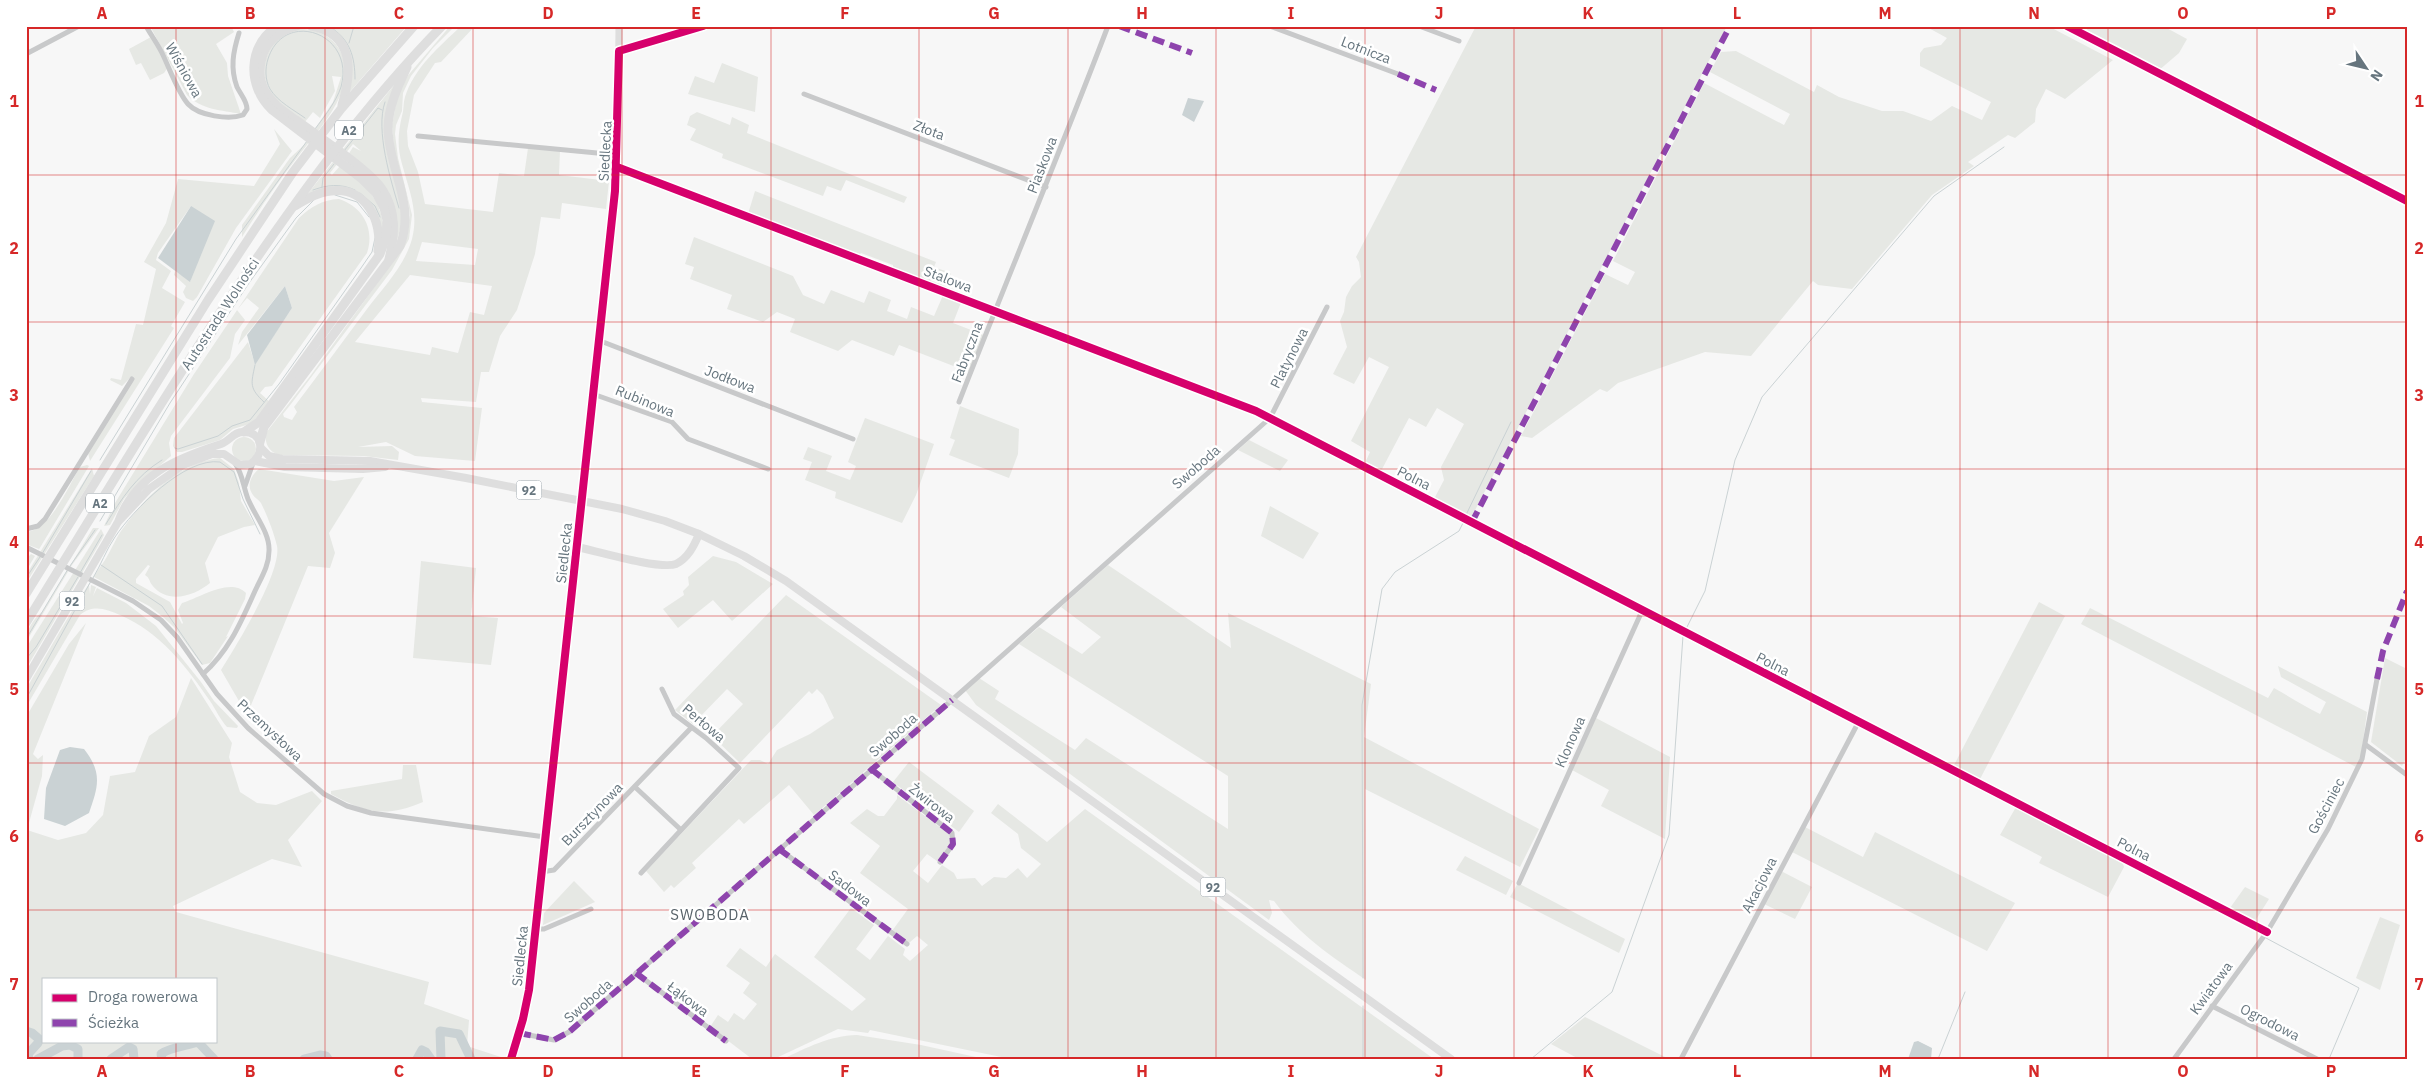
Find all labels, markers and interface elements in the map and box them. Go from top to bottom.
text: A [97,3,108,23]
text: B [245,3,256,23]
text: C [394,3,404,23]
text: D [542,3,554,23]
text: E [691,3,701,23]
text: F [840,3,850,23]
text: G [988,3,1000,23]
text: H [1136,3,1148,23]
text: I [1288,3,1295,23]
text: J [1435,3,1443,23]
text: K [1582,3,1594,23]
text: L [1733,3,1741,23]
text: M [1878,3,1892,23]
text: N [2028,3,2040,23]
text: O [2177,3,2189,23]
text: P [2326,3,2336,23]
street label: Lotnicza [1338,32,1394,68]
street label: Wiśniowa [162,39,207,101]
north arrow [2340,42,2390,92]
text: N [2366,66,2387,85]
text: 1 [9,91,19,111]
text: 1 [2414,91,2424,111]
street label: Złota [911,116,948,144]
road number: A2 [335,120,363,140]
street label: Siedlecka [594,120,616,182]
street label: Piaskowa [1023,134,1061,196]
text: 2 [9,238,19,258]
text: 2 [2414,238,2424,258]
street label: Autostrada Wolności [177,255,263,373]
street label: Stalowa [921,262,975,297]
street label: Fabryczna [947,318,987,385]
street label: Platynowa [1266,324,1312,391]
street label: Jodłowa [702,361,758,397]
street label: Rubinowa [613,381,678,421]
text: 3 [9,385,19,405]
text: 3 [2414,385,2424,405]
street label: Swoboda [1168,441,1224,493]
street label: Polna [1394,462,1434,494]
road number: 92 [516,480,542,500]
road number: A2 [86,493,114,512]
street label: Siedlecka [552,521,576,584]
text: 4 [9,532,19,552]
text: 4 [2414,532,2424,552]
road number: 92 [60,592,84,610]
street label: Polna [1753,648,1793,680]
text: 5 [9,679,19,699]
text: 5 [2414,679,2424,699]
street label: Przemysłowa [233,695,307,765]
street label: Perłowa [679,700,730,747]
street label: Swoboda [865,709,921,761]
street label: Klonowa [1551,713,1589,770]
street label: Gościniec [2304,775,2348,837]
street label: Bursztynowa [557,778,627,849]
street label: Żwirowa [905,779,959,827]
text: 6 [9,826,19,846]
text: 6 [2414,826,2424,846]
street label: Polna [2114,833,2154,865]
street label: Akacjowa [1737,854,1781,916]
street label: Sadowa [825,866,876,910]
road number: 92 [1200,878,1226,896]
district label: SWOBODA [670,905,750,924]
street label: Siedlecka [508,924,532,987]
street label: Kwiatowa [2186,958,2237,1018]
text: 7 [9,974,19,994]
text: 7 [2414,974,2424,994]
street label: Swoboda [560,975,616,1027]
street label: Łąkowa [663,977,713,1021]
legend [42,978,218,1042]
text: Droga rowerowa [88,987,198,1006]
street label: Ogrodowa [2237,999,2303,1045]
text: Ścieżka [88,1013,139,1032]
text: A [97,1061,108,1081]
text: B [245,1061,256,1081]
text: C [394,1061,404,1081]
text: D [542,1061,554,1081]
text: E [691,1061,701,1081]
text: F [840,1061,850,1081]
text: G [988,1061,1000,1081]
text: H [1136,1061,1148,1081]
text: I [1288,1061,1295,1081]
text: J [1435,1061,1443,1081]
text: K [1582,1061,1594,1081]
text: L [1733,1061,1741,1081]
text: M [1878,1061,1892,1081]
text: N [2028,1061,2040,1081]
text: O [2177,1061,2189,1081]
text: P [2326,1061,2336,1081]

